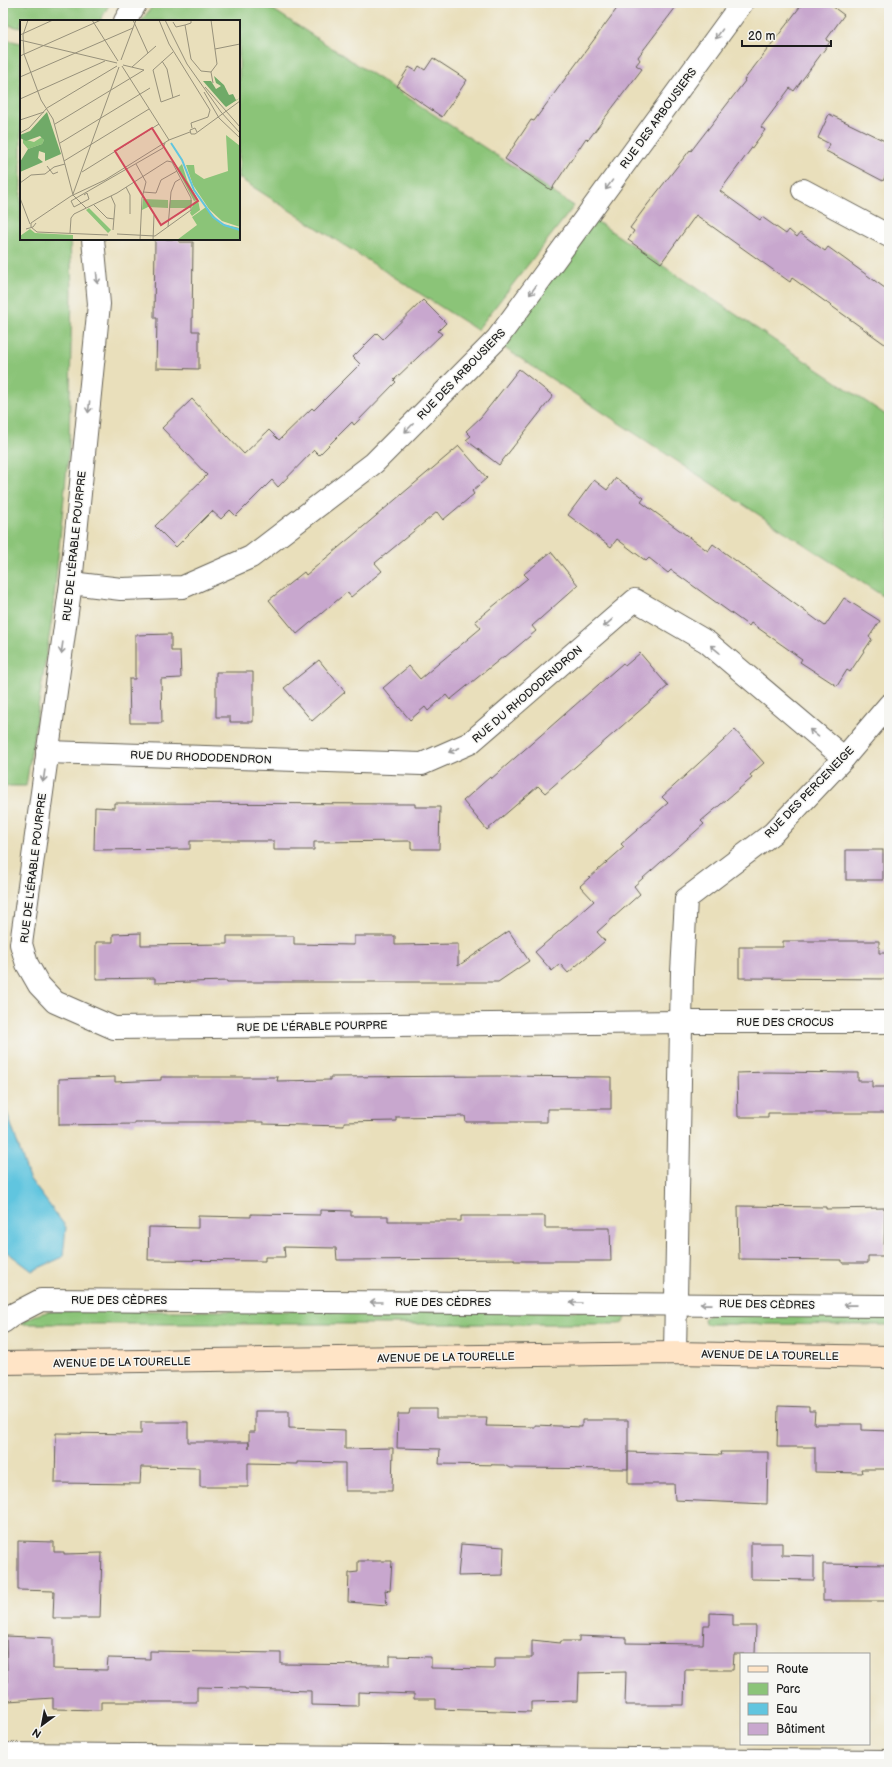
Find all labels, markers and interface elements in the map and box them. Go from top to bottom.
inset map [20,20,240,240]
scale bar [742,22,831,48]
one-way arrow [715,29,723,40]
text: 20 m [748,29,775,44]
street label: RUE DES ARBOUSIERS [617,65,700,171]
one-way arrow [605,179,613,190]
one-way arrow [93,271,100,284]
one-way arrow [528,284,537,295]
street label: RUE DES ARBOUSIERS [415,326,508,422]
one-way arrow [85,400,92,413]
one-way arrow [404,423,414,433]
street label: RUE DE L'ÉRABLE POURPRE [59,470,89,622]
one-way arrow [602,619,613,628]
one-way arrow [58,641,66,654]
street label: RUE DU RHODODENDRON [470,643,585,746]
one-way arrow [709,645,720,654]
one-way arrow [808,729,819,738]
street label: RUE DES PERCENEIGE [762,744,857,841]
one-way arrow [448,747,460,754]
street label: RUE DU RHODODENDRON [130,749,272,766]
one-way arrow [40,770,48,783]
street label: RUE DE L'ÉRABLE POURPRE [17,792,49,944]
street label: RUE DES CROCUS [736,1016,834,1029]
street label: RUE DE L'ÉRABLE POURPRE [236,1018,388,1034]
street label: RUE DES CÈDRES [71,1293,167,1307]
street label: RUE DES CÈDRES [395,1295,491,1309]
street label: RUE DES CÈDRES [719,1296,816,1312]
one-way arrow [370,1298,383,1306]
one-way arrow [570,1299,583,1307]
one-way arrow [700,1300,713,1308]
one-way arrow [844,1301,857,1309]
street label: AVENUE DE LA TOURELLE [701,1348,839,1363]
street label: AVENUE DE LA TOURELLE [377,1350,515,1365]
street label: AVENUE DE LA TOURELLE [53,1355,191,1370]
legend [740,1653,870,1745]
text: Route [776,1662,808,1677]
text: Parc [776,1682,800,1697]
text: Eau [776,1702,797,1717]
north arrow [22,1705,62,1745]
text: Bâtiment [776,1722,825,1737]
text: N [30,1725,44,1741]

